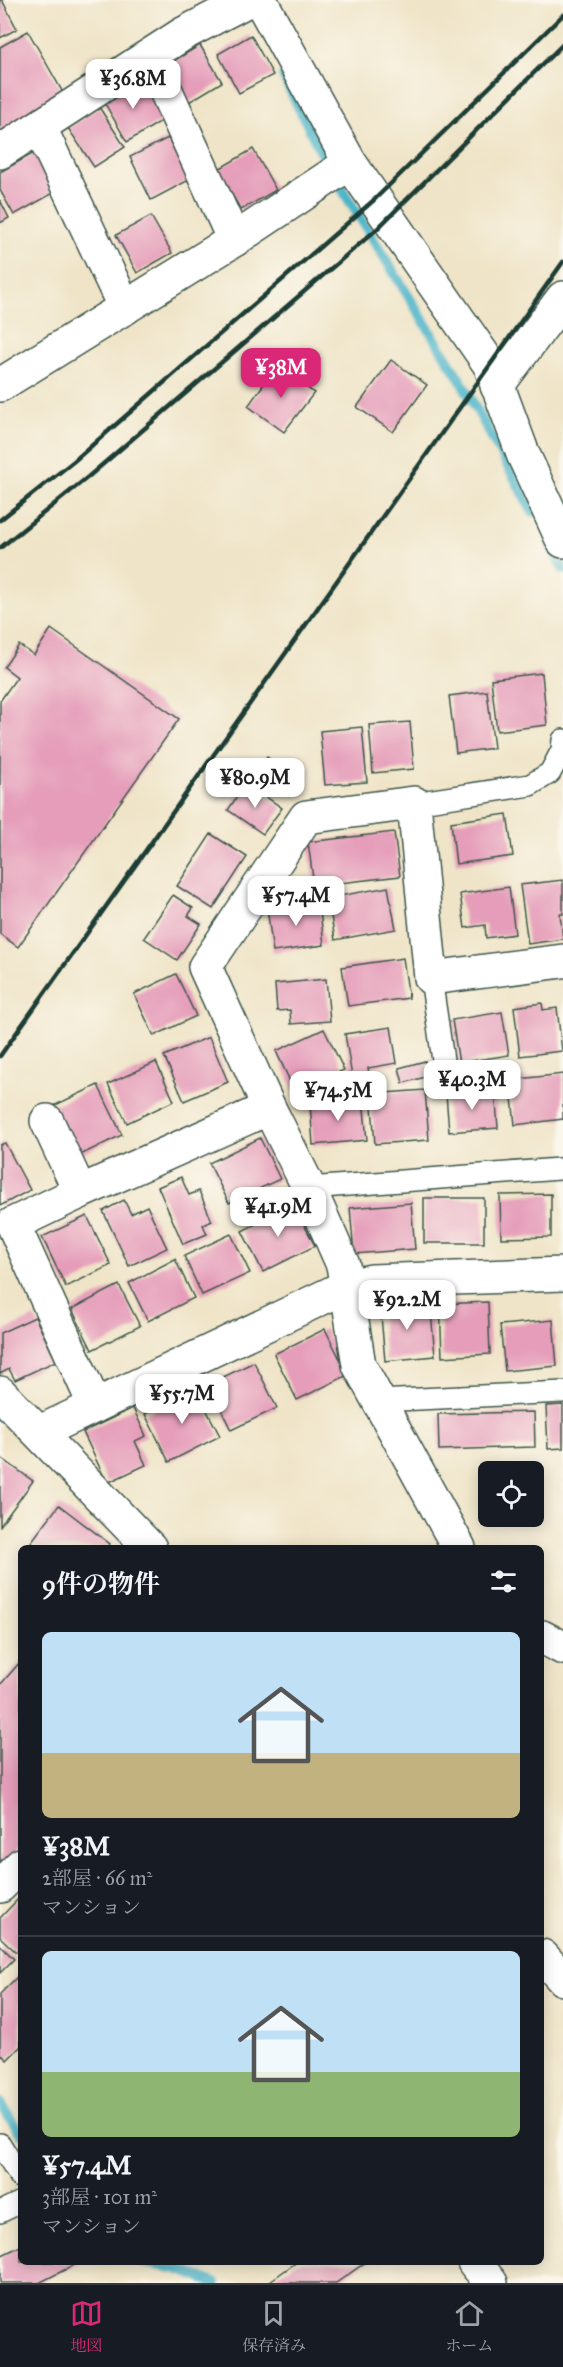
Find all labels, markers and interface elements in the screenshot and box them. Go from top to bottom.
pin: ¥36.8M [84,59,182,110]
text: ¥36.8M [100,66,166,90]
pin: ¥38M [245,348,317,399]
text: ¥38M [255,355,307,379]
pin: ¥80.9M [206,758,304,809]
text: ¥80.9M [220,765,290,789]
pin: ¥57.4M [247,876,345,927]
text: ¥57.4M [262,883,330,907]
pin: ¥40.3M [423,1060,521,1111]
text: ¥40.3M [438,1067,506,1091]
pin: ¥74.5M [289,1071,387,1122]
text: ¥74.5M [304,1078,372,1102]
pin: ¥41.9M [229,1187,327,1238]
text: ¥41.9M [244,1194,312,1218]
pin: ¥92.2M [358,1280,456,1331]
text: ¥92.2M [373,1287,441,1311]
pin: ¥55.7M [133,1374,231,1425]
text: ¥55.7M [149,1381,215,1405]
map controls [478,1461,544,1527]
button: locate [478,1461,544,1527]
icon: filters [487,1565,520,1598]
text: 9件の物件 [42,1568,160,1600]
icon: home [227,1671,335,1779]
text: ¥38M [42,1830,110,1862]
text: 2部屋 · 66 m² [42,1866,152,1890]
text: マンション [42,1895,141,1919]
icon: home [227,1990,335,2098]
text: ¥57.4M [42,2149,132,2181]
text: 3部屋 · 101 m² [42,2185,157,2209]
text: マンション [42,2214,141,2238]
tab: 地図 [70,2297,103,2356]
tab: 保存済み [242,2297,306,2356]
tab: ホーム [445,2297,493,2356]

